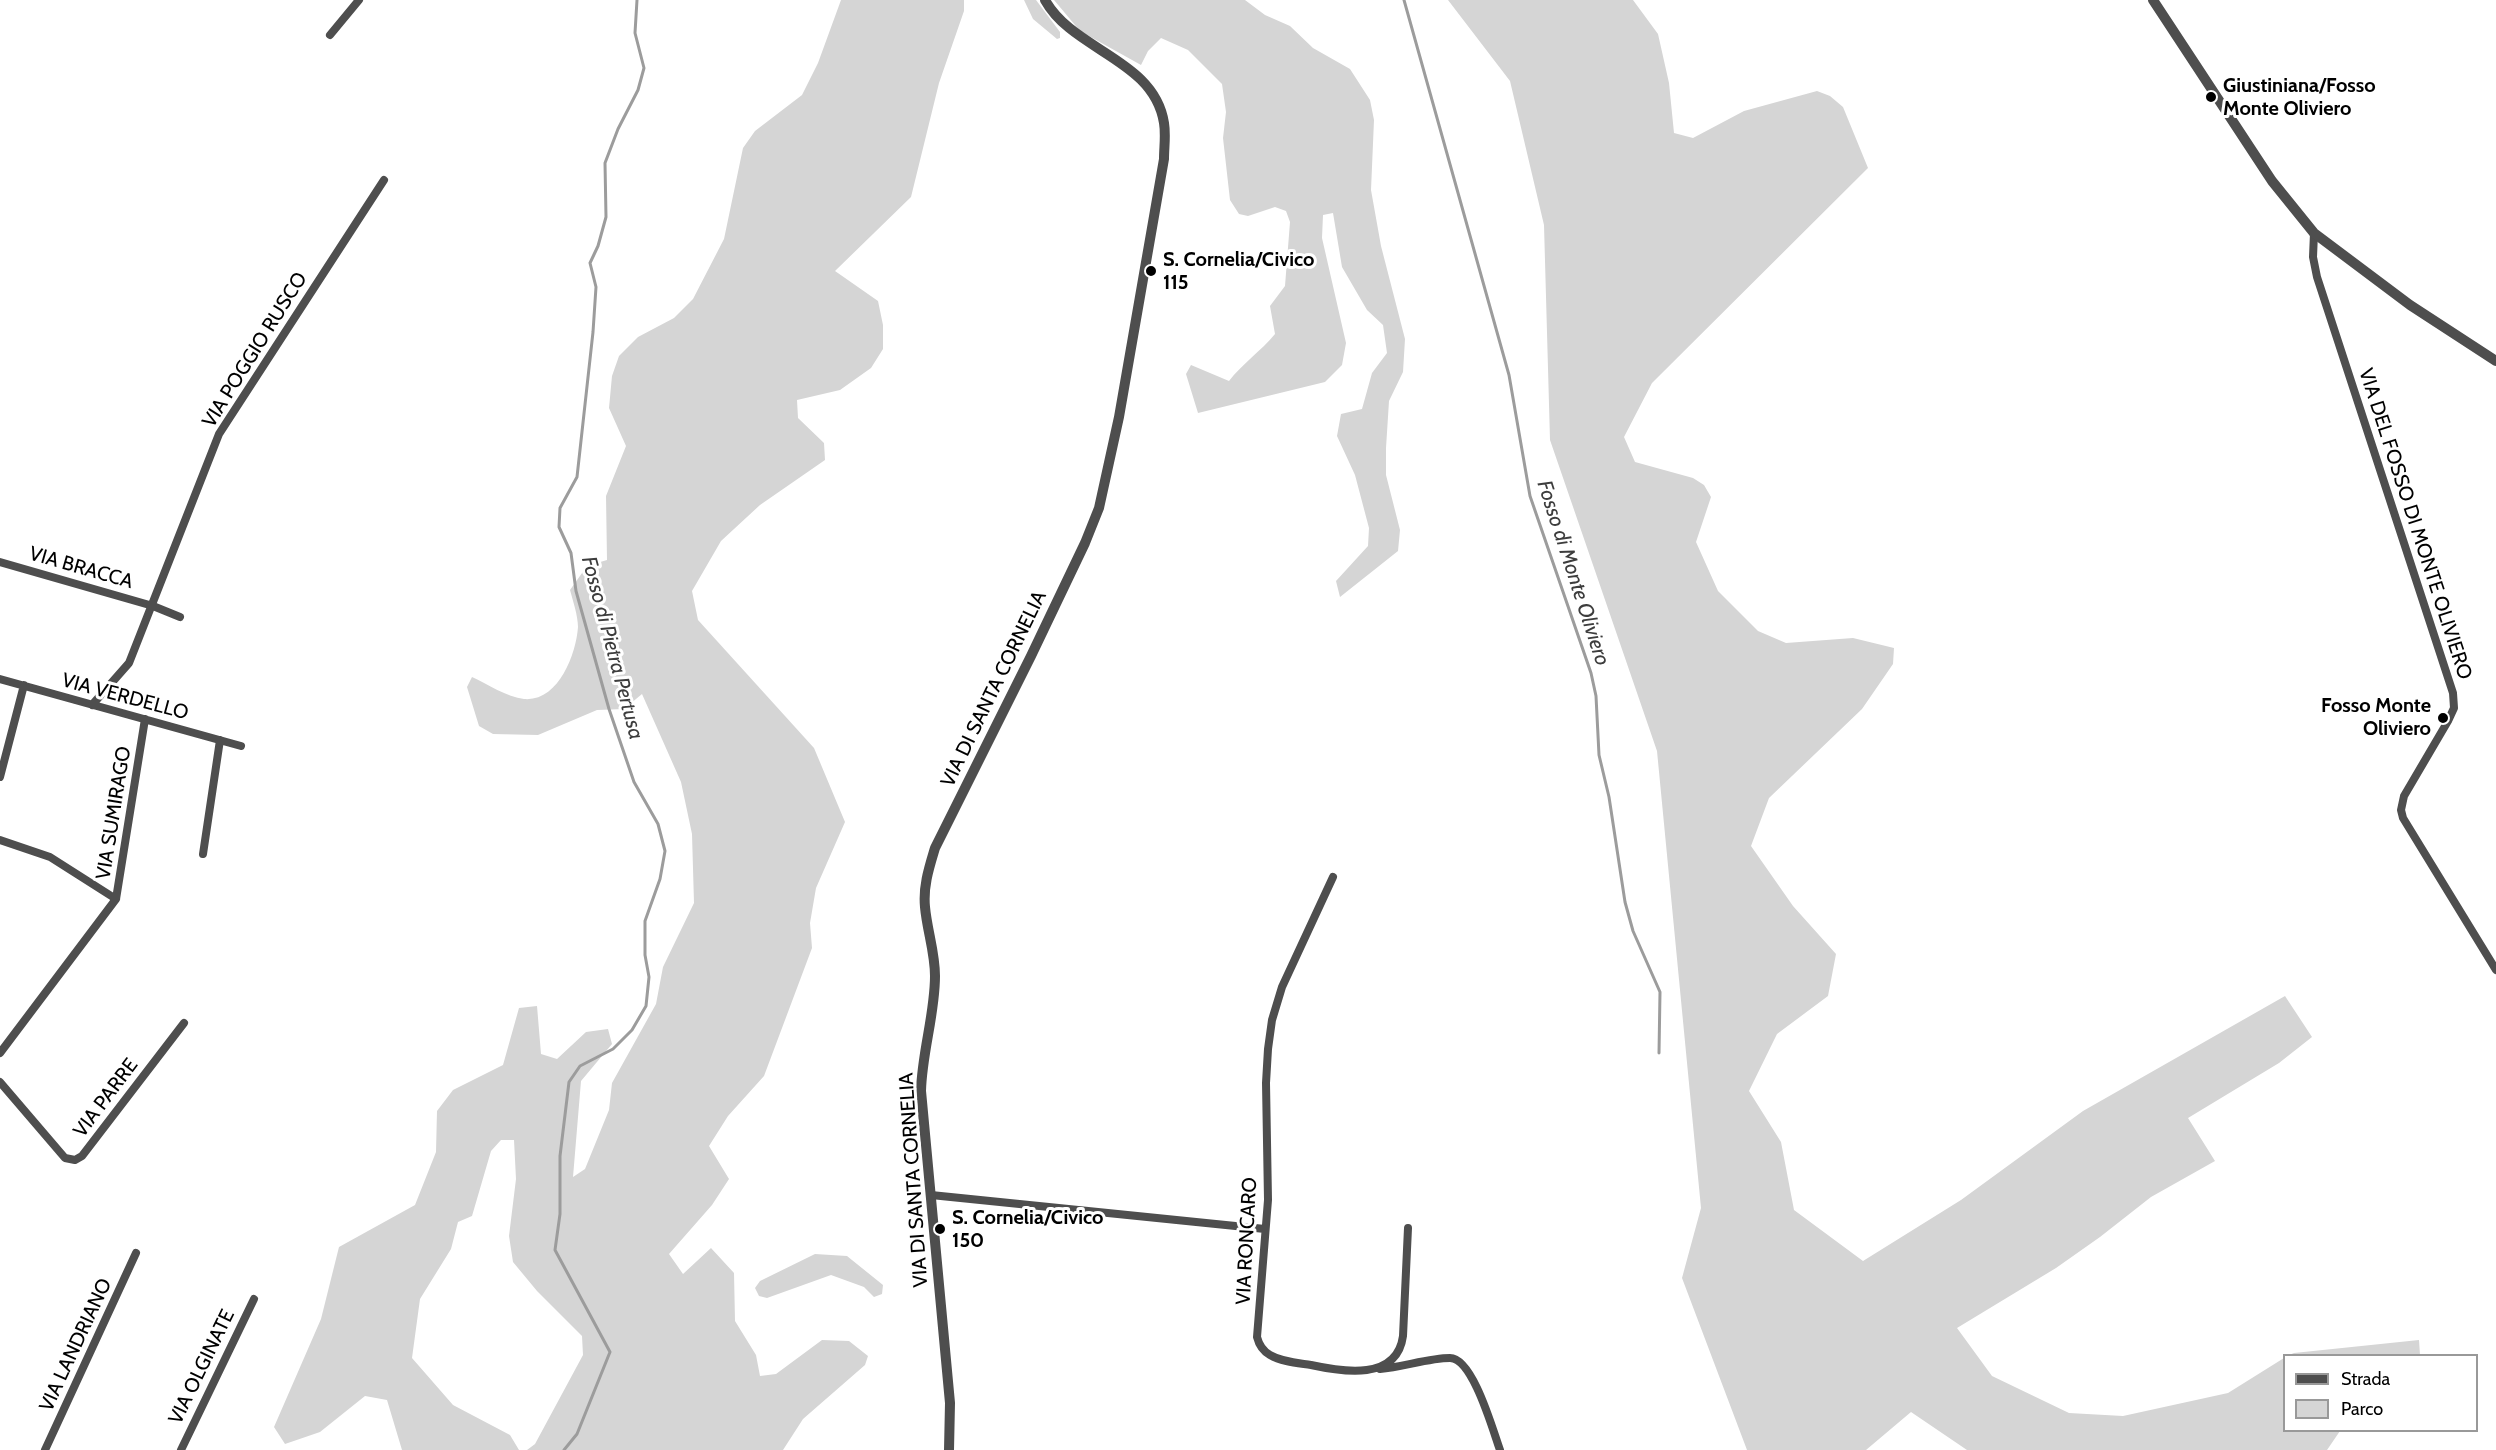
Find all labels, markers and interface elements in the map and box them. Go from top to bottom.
place label: Giustiniana/Fosso Monte Oliviero [2223,74,2376,121]
marker: Giustiniana/Fosso Monte Oliviero [2204,90,2218,104]
place label: S. Cornelia/Civico 115 [1163,248,1314,295]
marker: S. Cornelia/Civico 115 [1144,264,1158,278]
street label: VIA POGGIO RUSCO [198,268,312,432]
street label: VIA DEL FOSSO DI MONTE OLIVIERO [2353,365,2477,683]
water label: Fosso di Monte Oliviero [1531,477,1615,669]
street label: VIA BRACCA [26,542,136,594]
water label: Fosso di Pietra Pertusa [575,554,649,742]
street label: VIA DI SANTA CORNELIA [936,587,1052,791]
street label: VIA VERDELLO [59,669,191,725]
place label: Fosso Monte Oliviero [2321,694,2431,741]
marker: Fosso Monte Oliviero [2436,711,2450,725]
street label: VIA SUMIRAGO [92,745,136,881]
street label: VIA PARRE [69,1054,143,1142]
street label: VIA DI SANTA CORNELIA [895,1072,933,1288]
street label: VIA RONCARO [1232,1177,1262,1305]
place label: S. Cornelia/Civico 150 [952,1206,1103,1253]
marker: S. Cornelia/Civico 150 [933,1222,947,1236]
street label: VIA LANDRIANO [35,1275,117,1415]
street label: VIA OLGINATE [164,1306,240,1428]
legend [2283,1354,2478,1432]
text: Strada [2341,1368,2390,1390]
text: Parco [2341,1398,2383,1420]

